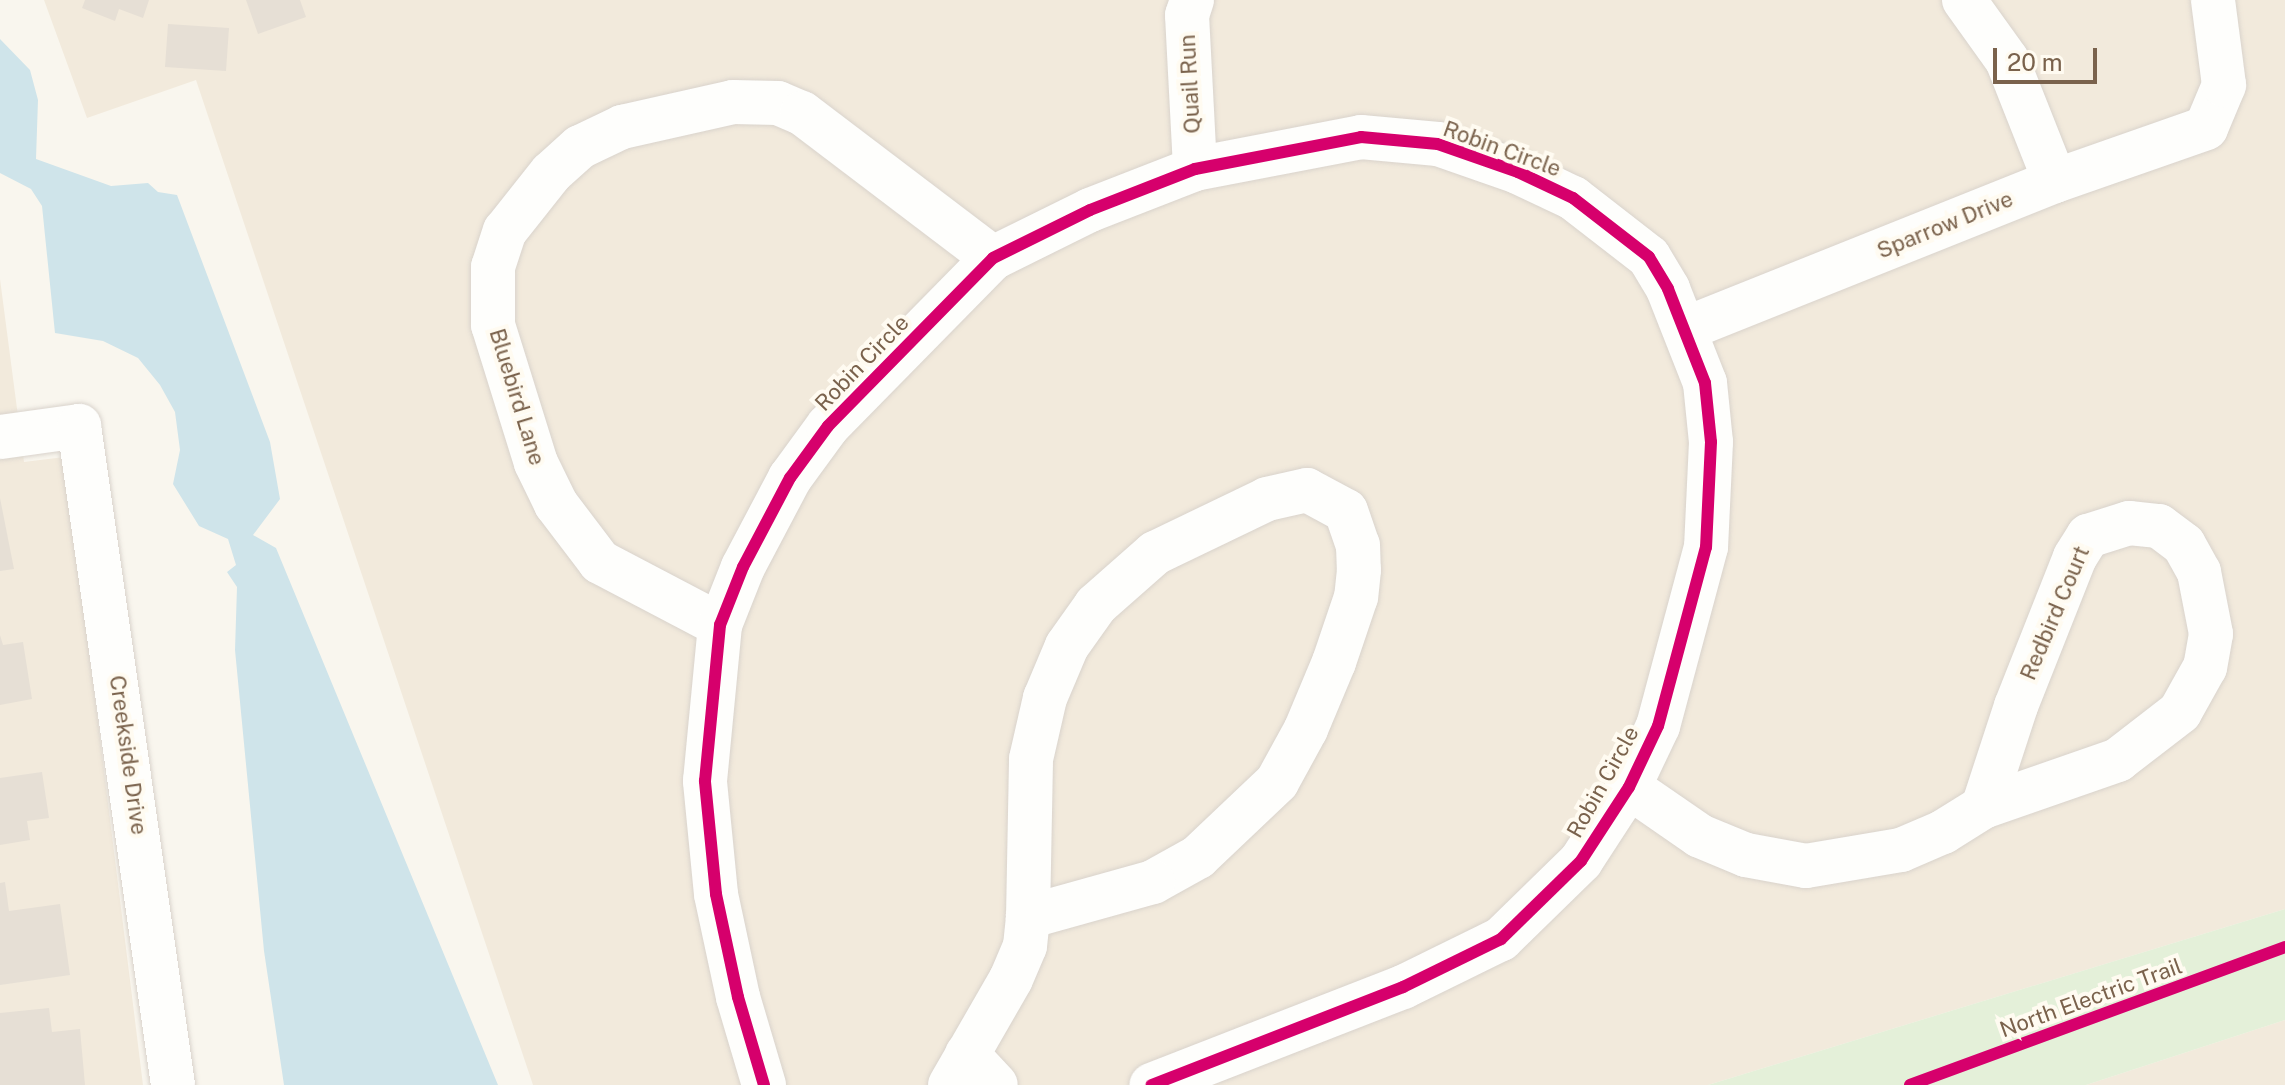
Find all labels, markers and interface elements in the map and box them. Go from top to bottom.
scale bar [1997,32,2101,82]
street label: Quail Run [1174,34,1206,134]
text: 20 m [2007,48,2063,76]
street label: Robin Circle [1440,116,1564,182]
street label: Sparrow Drive [1873,186,2017,264]
street label: Robin Circle [810,309,914,417]
street label: Bluebird Lane [484,325,550,469]
street label: Redbird Court [2015,542,2095,684]
street label: Creekside Drive [104,674,152,836]
street label: Robin Circle [1562,722,1644,842]
street label: North Electric Trail [1996,953,2186,1043]

